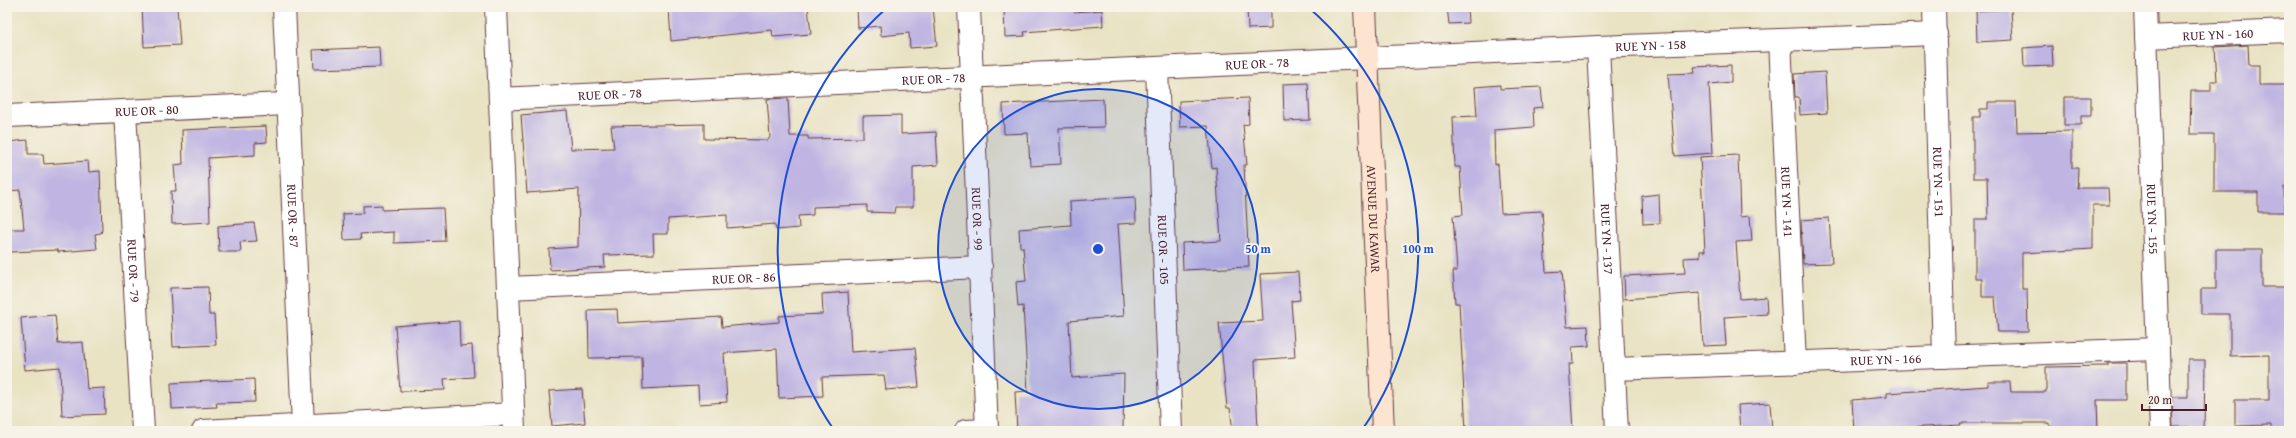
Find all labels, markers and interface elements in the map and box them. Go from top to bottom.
street label: RUE YN - 160 [2182,24,2254,45]
street label: RUE YN - 158 [1615,35,1687,56]
street label: RUE OR - 78 [1225,53,1289,75]
street label: RUE OR - 78 [901,68,966,90]
street label: RUE OR - 78 [578,83,642,105]
street label: RUE OR - 80 [115,100,179,121]
street label: RUE YN - 151 [1928,146,1949,218]
street label: AVENUE DU KAWAR [1362,164,1385,274]
street label: RUE YN - 141 [1776,166,1798,238]
street label: RUE YN - 155 [2142,183,2163,255]
street label: RUE OR - 87 [282,184,304,248]
street label: RUE OR - 99 [967,187,988,251]
street label: RUE YN - 137 [1596,203,1618,275]
street label: RUE OR - 105 [1153,215,1174,285]
street label: RUE OR - 79 [122,238,145,303]
text: 50 m [1245,240,1271,257]
text: 100 m [1402,240,1435,257]
centre of rings [1091,242,1105,256]
street label: RUE OR - 86 [712,267,776,289]
street label: RUE YN - 166 [1850,349,1922,370]
scale bar [2142,386,2206,412]
text: 20 m [2148,391,2172,408]

